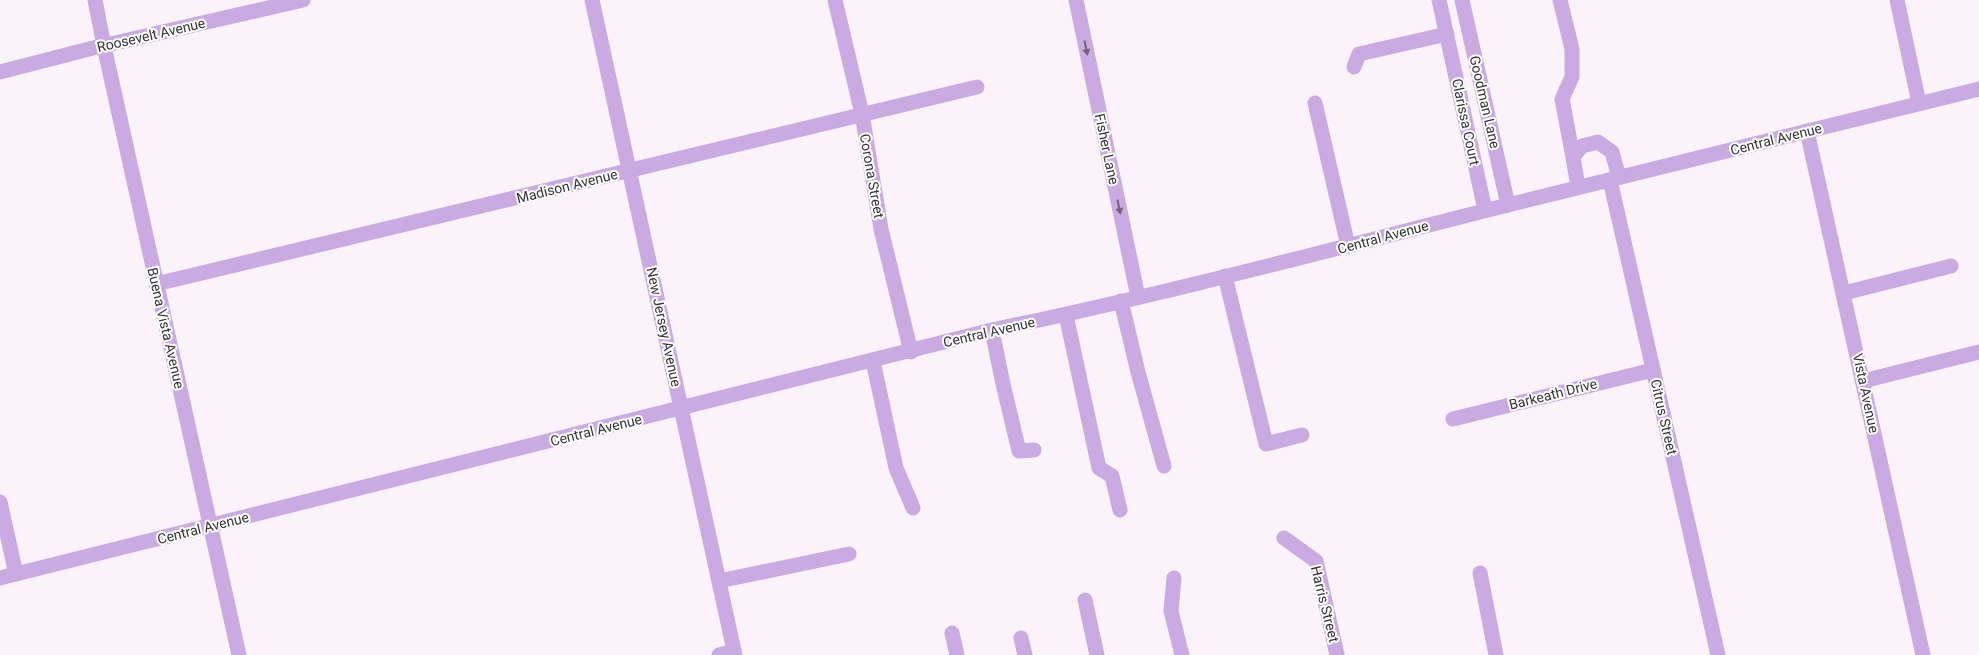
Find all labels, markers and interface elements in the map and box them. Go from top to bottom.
street label: Roosevelt Avenue [95,15,207,55]
one-way arrow [1082,40,1090,55]
street label: Goodman Lane [1467,54,1503,150]
street label: Clarissa Court [1449,77,1483,167]
street label: Fisher Lane [1092,112,1122,186]
street label: Central Avenue [1729,120,1823,158]
street label: Corona Street [857,133,887,220]
street label: Madison Avenue [515,166,619,206]
one-way arrow [1115,199,1123,214]
street label: Central Avenue [1336,217,1430,257]
street label: Buena Vista Avenue [144,266,188,390]
street label: New Jersey Avenue [644,266,684,388]
street label: Central Avenue [942,314,1036,350]
street label: Vista Avenue [1850,352,1882,434]
street label: Barkeath Drive [1507,375,1599,413]
street label: Citrus Street [1648,378,1681,457]
street label: Central Avenue [549,411,643,449]
street label: Central Avenue [156,509,250,547]
street label: Harris Street [1308,564,1342,644]

